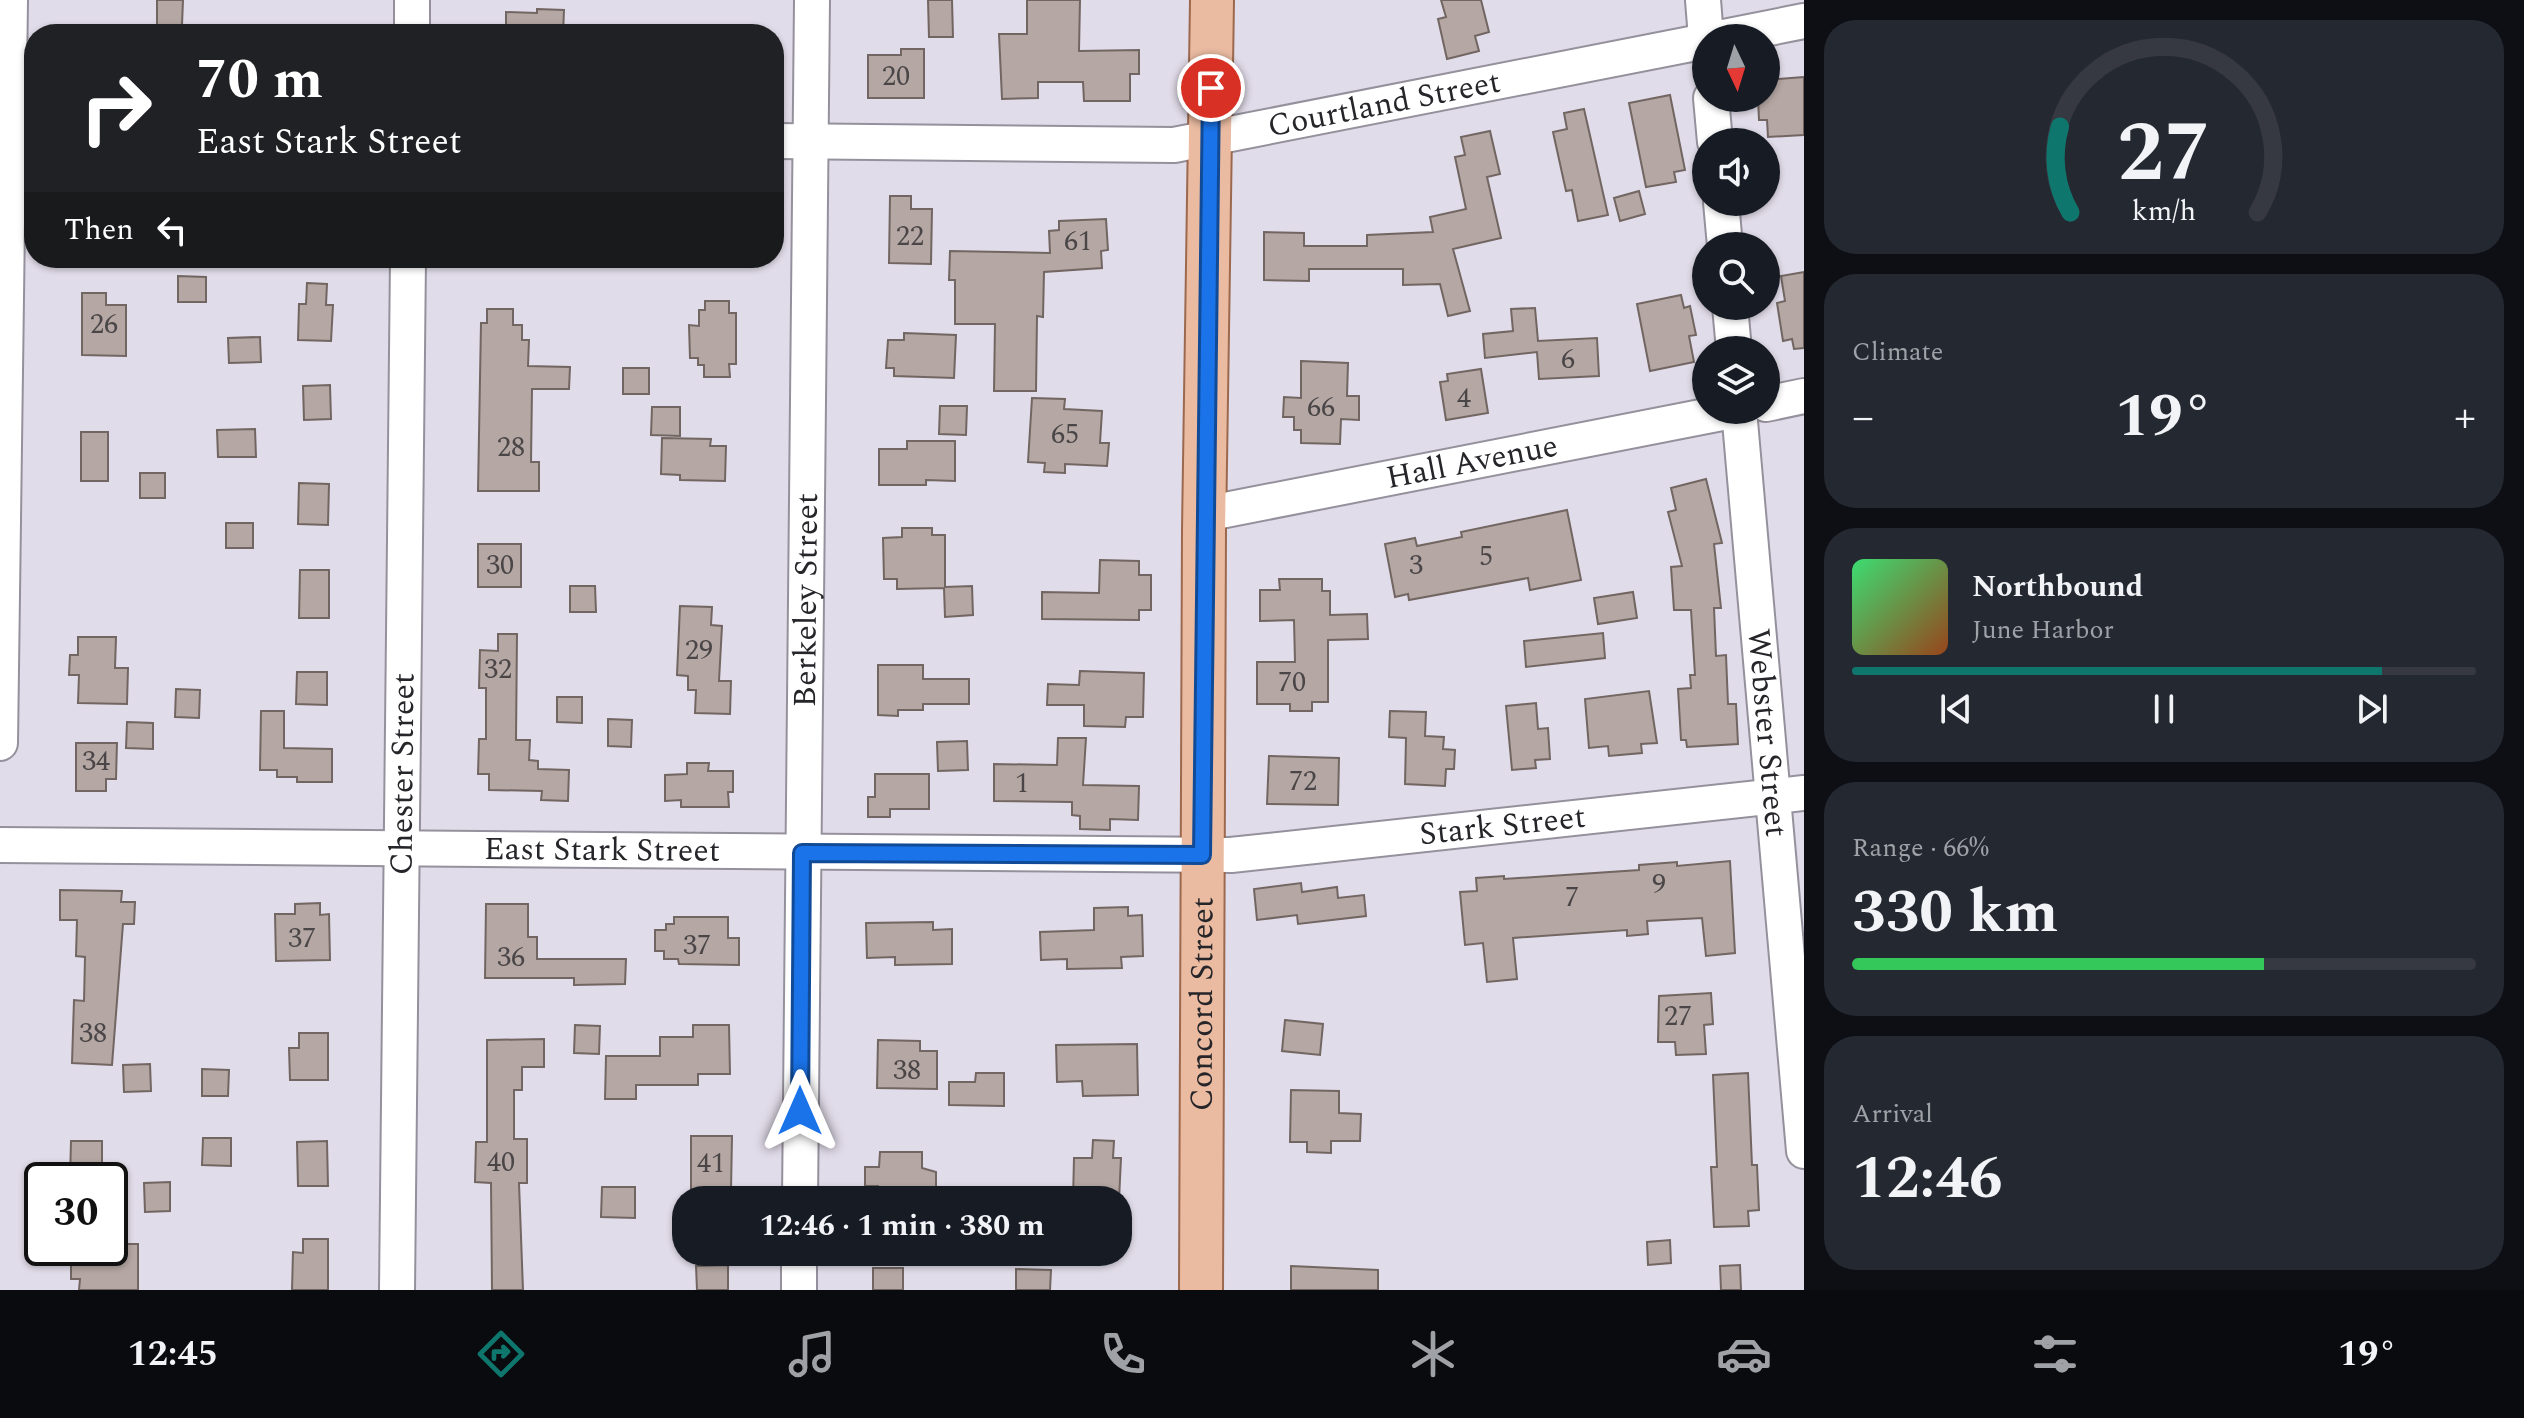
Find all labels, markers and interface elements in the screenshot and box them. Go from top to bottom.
north arrow [1692,24,1780,112]
map controls [1692,24,1780,424]
text: 70 m [196,38,323,123]
pin [1177,54,1245,122]
house number: 20 [882,55,910,98]
icon: right [64,56,168,160]
street label: Courtland Street [1263,57,1505,151]
icon: arrive [1189,66,1233,110]
text: 27 [2117,91,2211,218]
text: East Stark Street [196,115,462,170]
button: sound [1692,128,1780,216]
text: km/h [2132,190,2196,233]
text: Then [64,207,134,253]
icon: left [150,208,194,252]
house number: 22 [896,215,924,258]
house number: 61 [1064,220,1092,263]
button: search [1692,232,1780,320]
house number: 26 [90,303,118,346]
text: Climate [1852,332,1943,372]
button: layers [1692,336,1780,424]
house number: 6 [1561,338,1575,381]
text: 19° [2115,371,2213,463]
house number: 4 [1457,377,1471,420]
text: − [1852,384,1874,451]
text: + [2454,384,2476,451]
house number: 66 [1307,386,1335,429]
house number: 65 [1051,413,1079,456]
street label: Hall Avenue [1382,421,1562,503]
house number: 28 [497,426,525,469]
street label: Berkeley Street [780,492,832,708]
house number: 5 [1479,535,1493,578]
house number: 30 [486,544,514,587]
house number: 3 [1409,544,1423,587]
text: Northbound [1972,564,2143,610]
text: June Harbor [1972,610,2114,650]
street label: Webster Street [1734,626,1801,839]
house number: 29 [685,629,713,672]
house number: 32 [484,648,512,691]
house number: 70 [1278,661,1306,704]
street label: Chester Street [377,673,428,876]
icon: previous [1934,687,1978,731]
icon: pause [2142,687,2186,731]
icon: next [2350,687,2394,731]
house number: 34 [82,740,110,783]
house number: 72 [1289,760,1317,803]
house number: 1 [1015,762,1029,805]
street label: Stark Street [1417,792,1588,859]
street label: East Stark Street [484,824,720,875]
text: Range · 66% [1852,828,1989,868]
house number: 9 [1652,863,1666,906]
text: 330 km [1852,867,2058,959]
house number: 7 [1565,876,1579,919]
street label: Concord Street [1177,897,1227,1111]
house number: 37 [288,917,316,960]
house number: 37 [683,924,711,967]
house number: 36 [497,936,525,979]
house number: 27 [1664,995,1692,1038]
house number: 38 [79,1012,107,1055]
house number: 38 [893,1049,921,1092]
position arrow [758,1069,842,1153]
text: Arrival [1852,1094,1933,1134]
text: 12:46 [1852,1133,2003,1225]
house number: 40 [487,1141,515,1184]
house number: 41 [697,1142,725,1185]
speed limit sign: 30 [24,1162,128,1266]
text: 12:46 · 1 min · 380 m [759,1203,1045,1249]
icon: directions [473,1326,529,1382]
icon: music [784,1326,840,1382]
icon: phone [1095,1326,1151,1382]
icon: climate [1405,1326,1461,1382]
icon: car [1716,1326,1772,1382]
icon: filters [2027,1326,2083,1382]
text: 12:45 [127,1327,218,1382]
text: 19° [2338,1327,2397,1382]

